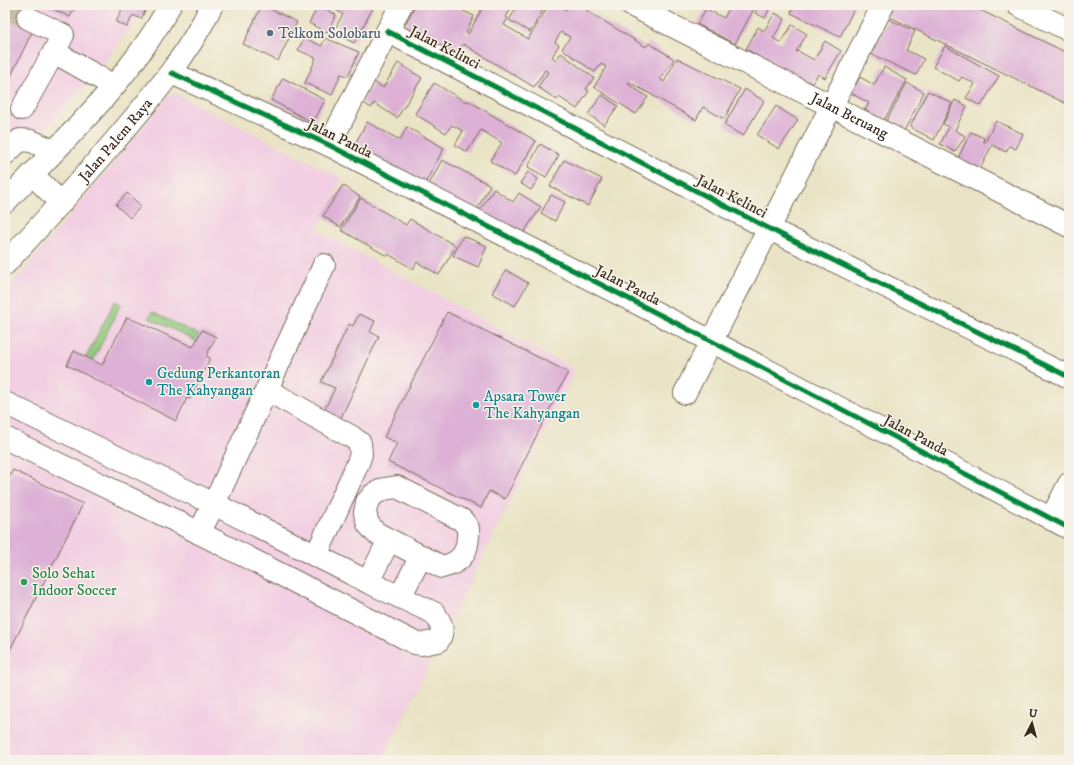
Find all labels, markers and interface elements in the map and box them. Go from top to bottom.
street label: Jalan Kelinci [404,21,484,73]
place label: Telkom Solobaru [278,24,381,43]
marker: Telkom Solobaru [265,28,275,38]
street label: Jalan Beruang [806,87,892,144]
street label: Jalan Palem Raya [73,94,157,188]
street label: Jalan Panda [302,114,376,163]
street label: Jalan Kelinci [691,170,771,222]
street label: Jalan Panda [590,260,664,310]
place label: Gedung Perkantoran The Kahyangan [157,364,281,400]
marker: Gedung Perkantoran The Kahyangan [144,377,154,387]
place label: Apsara Tower The Kahyangan [484,387,580,423]
marker: Apsara Tower The Kahyangan [471,400,481,410]
street label: Jalan Panda [878,410,952,461]
place label: Solo Sehat Indoor Soccer [32,564,117,600]
marker: Solo Sehat Indoor Soccer [19,577,29,587]
north arrow [1012,703,1052,743]
text: U [1028,707,1038,722]

